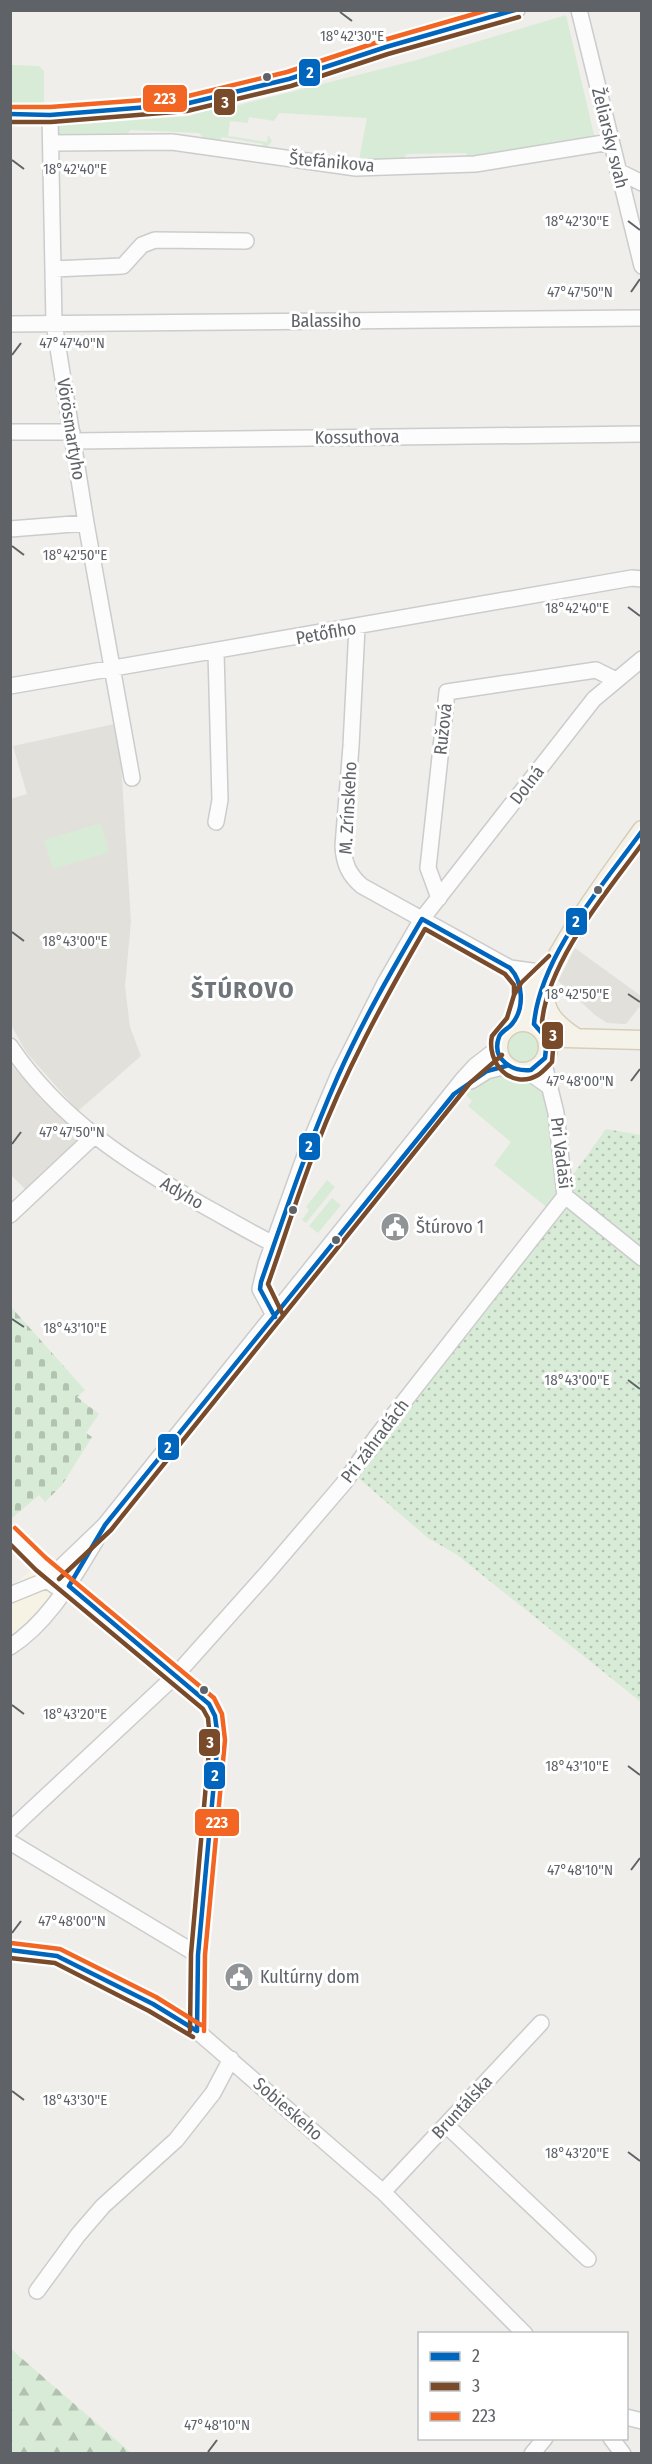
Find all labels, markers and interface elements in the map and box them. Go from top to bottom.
text: 18°42'30"E [320,27,384,45]
line badge: 2 [298,58,321,87]
text: 2 [305,63,314,82]
unlabelled marker [261,71,273,83]
line badge: 223 [142,84,188,113]
street label: Želiarsky svah [587,85,633,191]
line badge: 3 [213,88,236,116]
text: 223 [153,89,177,108]
text: 3 [220,93,229,112]
street label: Štefánikova [288,147,376,177]
text: 18°42'40"E [43,160,107,178]
text: 18°42'30"E [545,212,609,230]
text: 47°47'50"N [547,283,613,301]
street label: Balassiho [291,310,361,332]
text: 47°47'40"N [39,334,105,352]
street label: Vörösmartyho [52,376,90,482]
street label: Kossuthova [314,425,400,449]
text: 18°42'50"E [43,546,107,564]
text: 18°42'40"E [545,599,609,617]
street label: Petőfiho [294,617,358,649]
street label: Ružová [429,702,457,756]
street label: M. Zrínskeho [335,761,361,855]
street label: Dolná [505,761,549,809]
unlabelled marker [592,884,604,896]
line badge: 2 [565,907,588,936]
text: 2 [571,912,580,931]
text: 18°43'00"E [42,932,108,950]
district label: ŠTÚROVO [191,975,295,1004]
text: 18°42'50"E [545,985,609,1003]
line badge: 3 [541,1021,564,1050]
text: 3 [548,1026,557,1045]
text: 47°48'00"N [546,1072,614,1090]
street label: Pri Vadaši [546,1116,576,1190]
text: 47°47'50"N [39,1123,105,1141]
line badge: 2 [298,1132,321,1161]
text: 2 [304,1137,313,1156]
street label: Adyho [157,1172,207,1214]
unlabelled marker [287,1204,299,1216]
public building icon: Štúrovo 1 [379,1211,411,1243]
place label: Štúrovo 1 [416,1216,484,1238]
unlabelled marker [330,1234,342,1246]
text: 18°43'10"E [43,1319,107,1337]
text: 18°43'00"E [544,1371,610,1389]
street label: Pri záhradách [336,1395,414,1487]
line badge: 2 [157,1433,180,1461]
text: 2 [163,1438,172,1457]
unlabelled marker [198,1684,210,1696]
text: 18°43'20"E [43,1705,107,1723]
line badge: 3 [198,1728,221,1757]
text: 3 [205,1733,214,1752]
text: 18°43'10"E [545,1757,609,1775]
line badge: 2 [203,1761,226,1790]
text: 2 [210,1766,219,1785]
line badge: 223 [194,1808,240,1837]
text: 223 [205,1813,229,1832]
text: 47°48'10"N [547,1861,613,1879]
text: 47°48'00"N [38,1912,106,1930]
public building icon: Kultúrny dom [223,1961,255,1993]
place label: Kultúrny dom [260,1966,360,1988]
street label: Bruntálska [427,2071,497,2143]
street label: Sobieskeho [249,2073,327,2145]
text: 18°43'30"E [43,2091,107,2109]
text: 18°43'20"E [545,2144,609,2162]
legend [418,2332,628,2440]
text: 2 [472,2345,480,2367]
text: 3 [472,2375,480,2397]
text: 223 [472,2405,496,2427]
text: 47°48'10"N [184,2416,250,2434]

